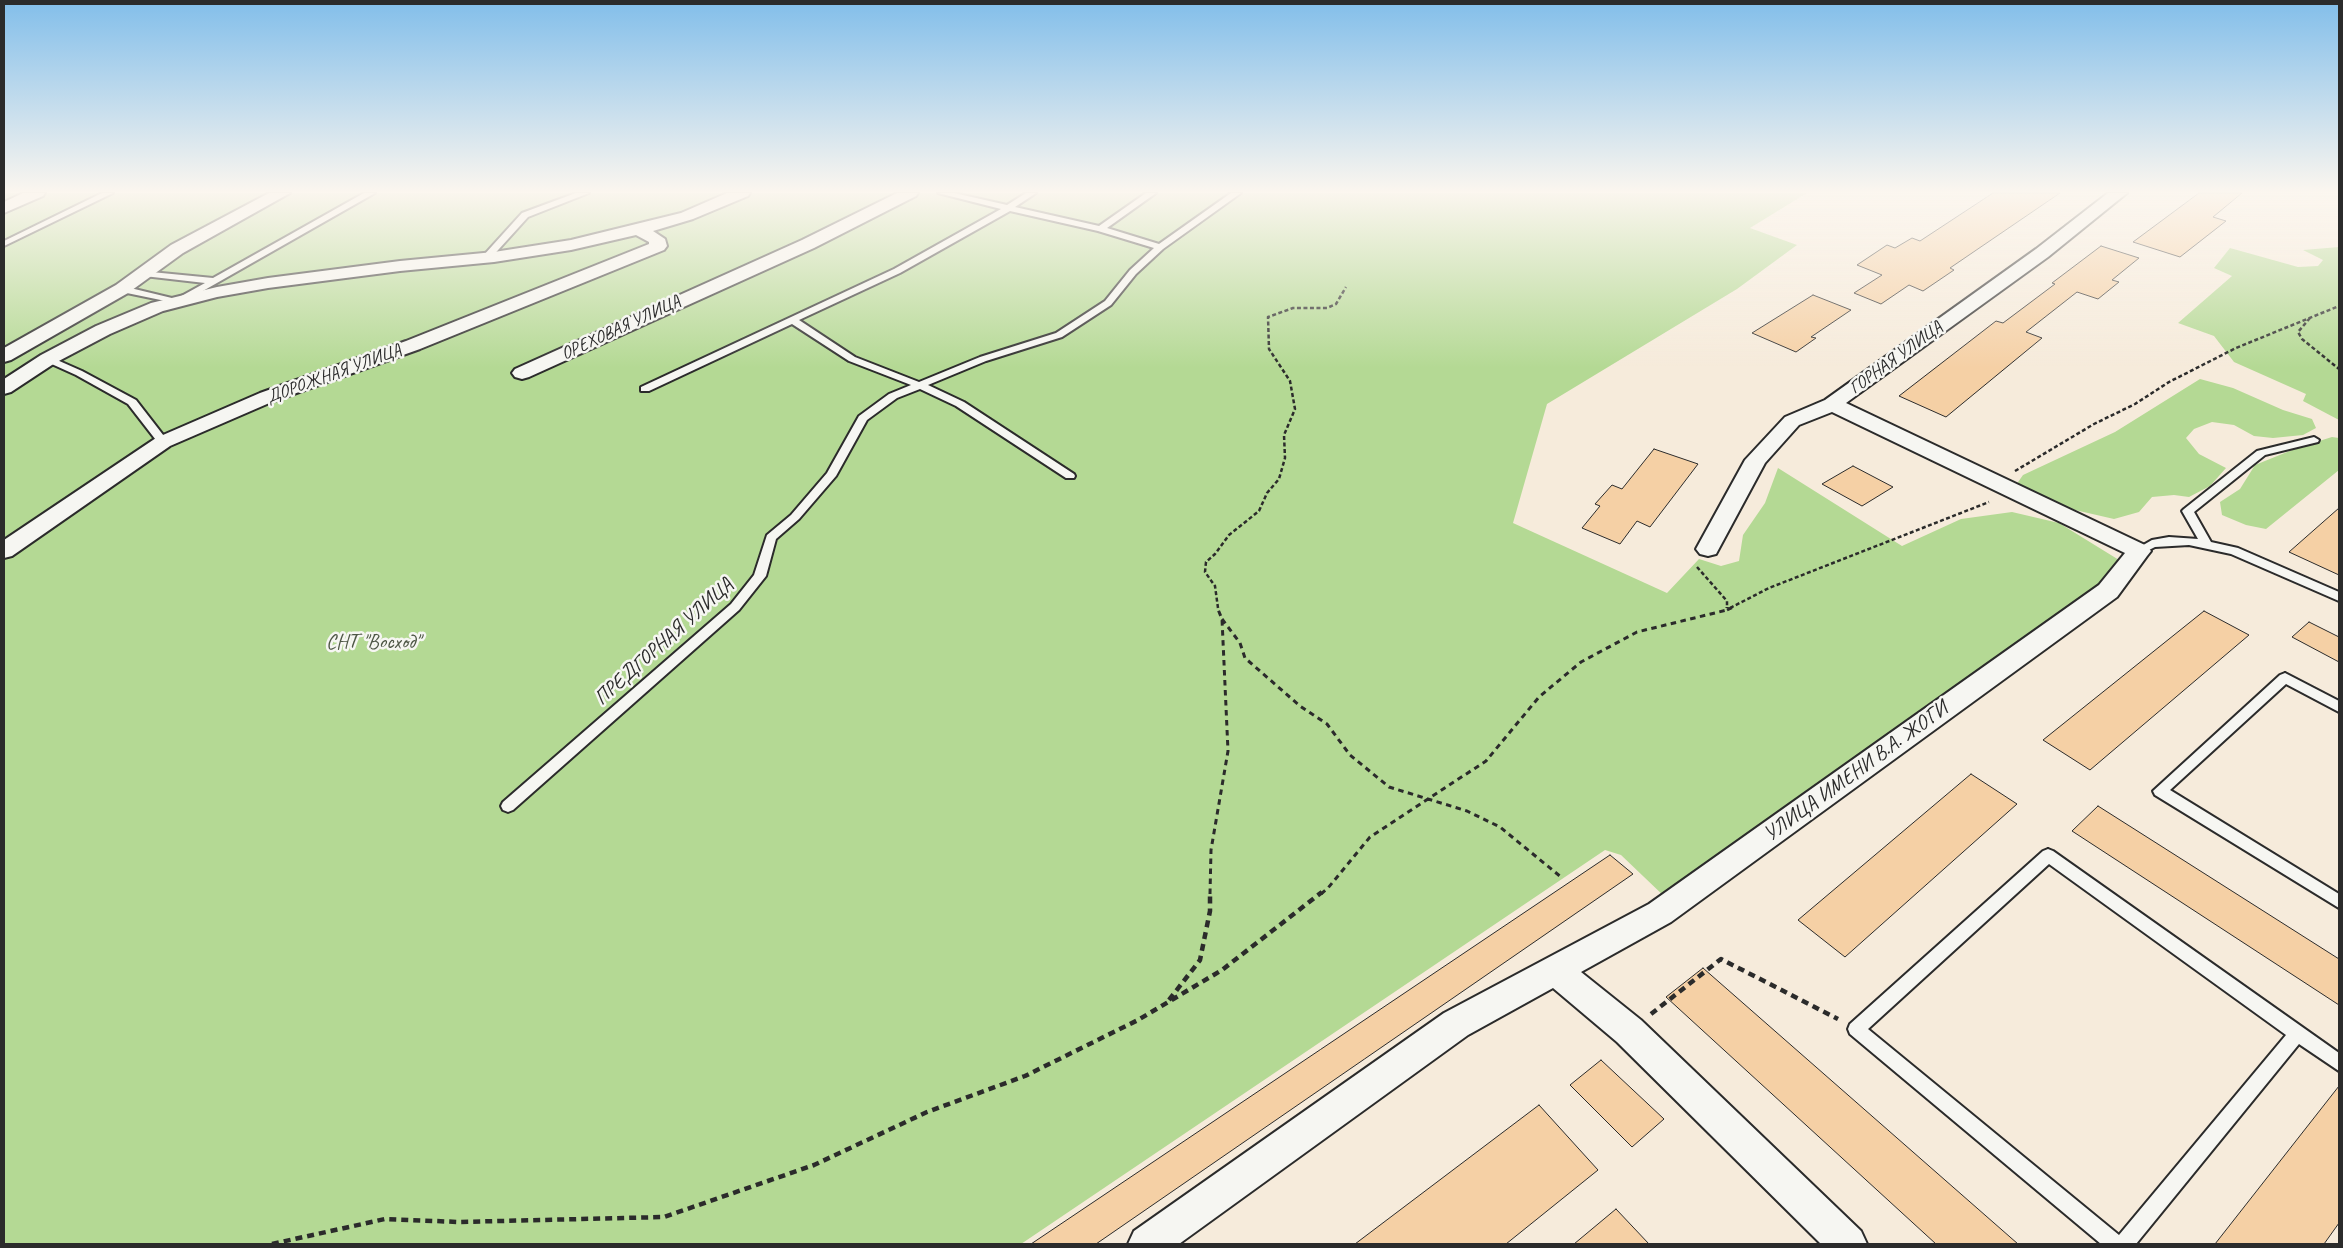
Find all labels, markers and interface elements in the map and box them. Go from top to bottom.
street label: ОРЕХОВАЯ УЛИЦА [558,291,684,365]
street label: ГОРНАЯ УЛИЦА [1845,317,1947,399]
street label: ДОРОЖНАЯ УЛИЦА [264,340,404,408]
street label: ПРЕДГОРНАЯ УЛИЦА [589,573,739,711]
park label: СНТ "Восход" [326,629,420,655]
street label: УЛИЦА ИМЕНИ В.А. ЖОГИ [1759,697,1953,847]

